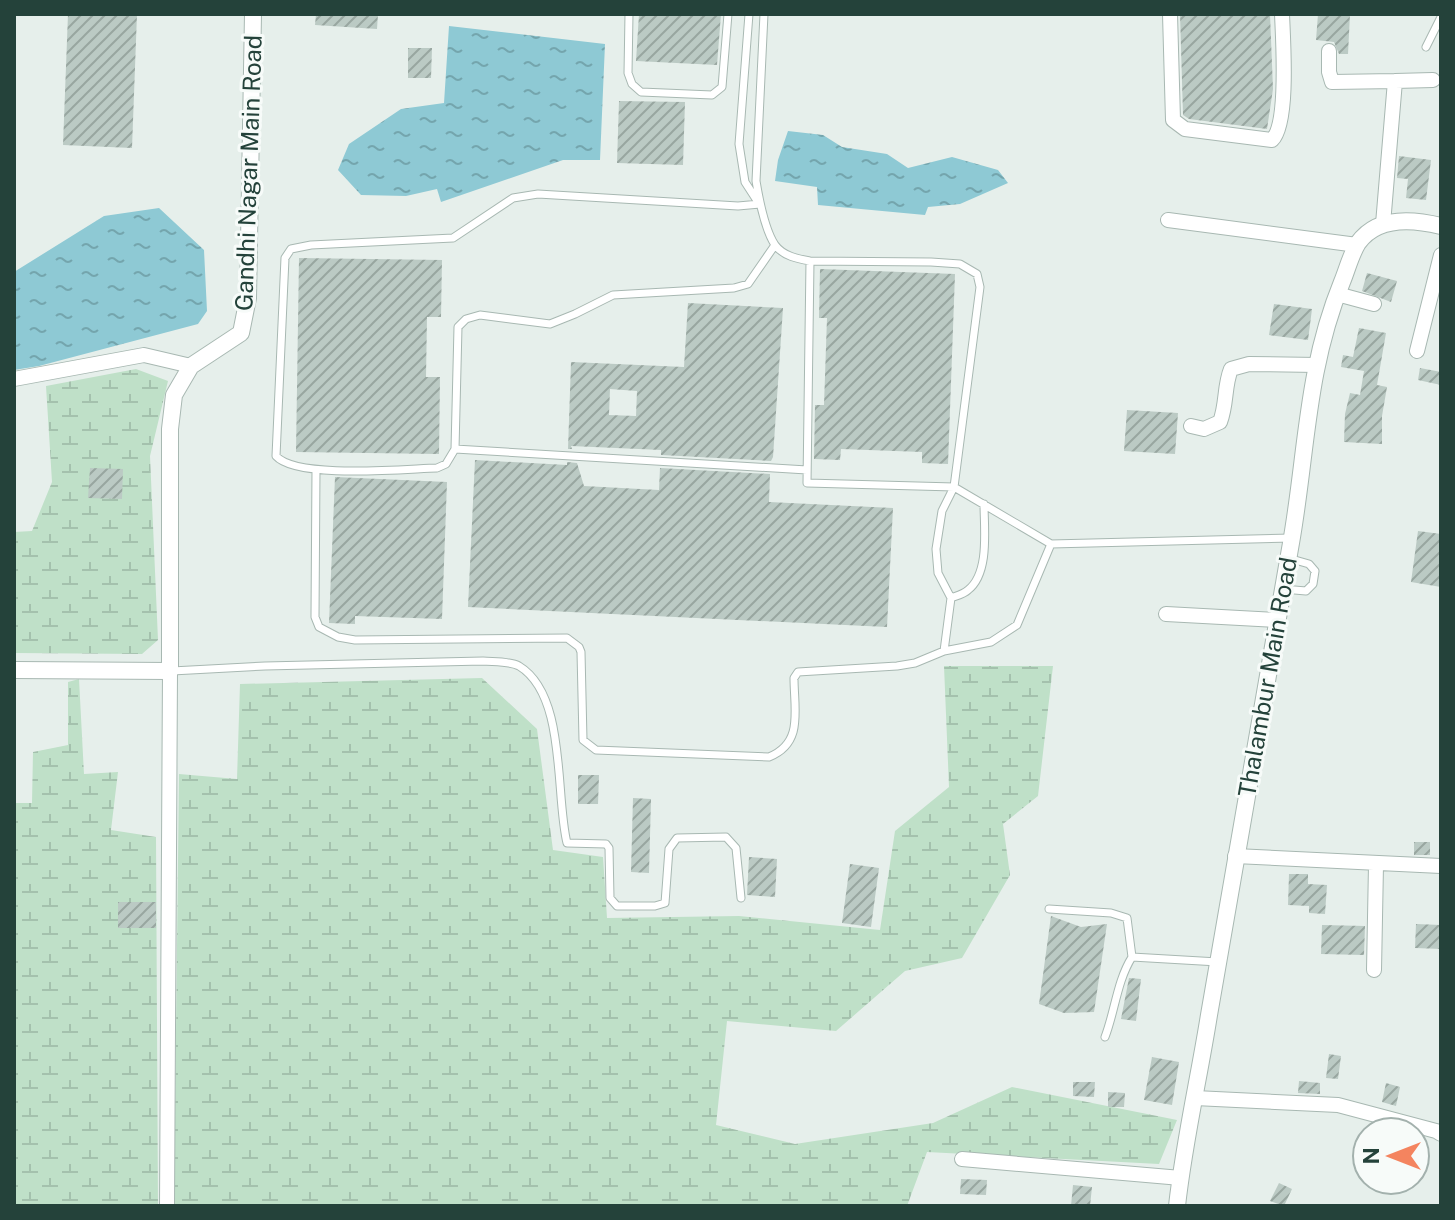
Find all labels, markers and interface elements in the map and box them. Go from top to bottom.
street label: Gandhi Nagar Main Road [229,34,267,312]
street label: Thalambur Main Road [1232,555,1302,799]
north arrow [1351,1116,1431,1196]
text: N [1358,1147,1384,1165]

